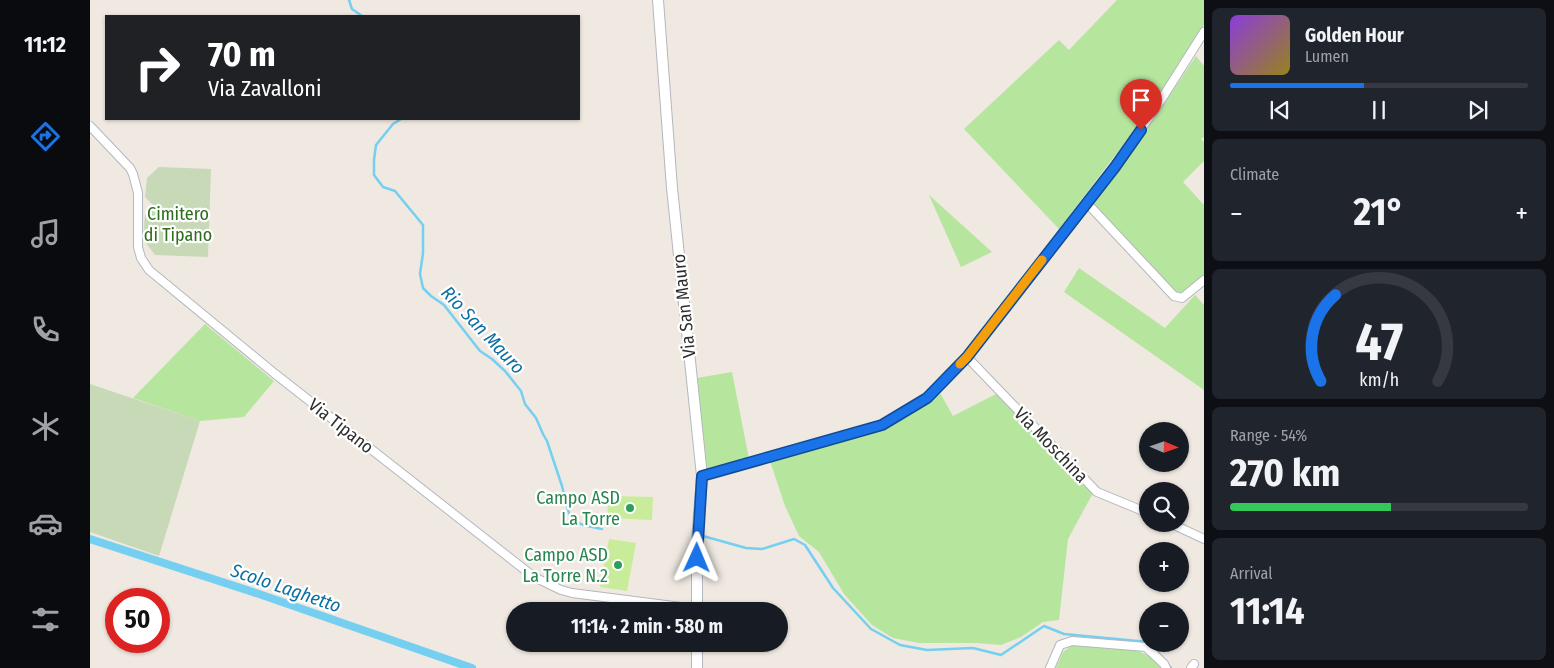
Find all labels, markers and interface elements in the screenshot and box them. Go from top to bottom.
text: Golden Hour [1305,24,1404,47]
text: 11:12 [24,31,66,58]
text: 70 m [208,33,276,75]
icon: right [125,35,190,100]
text: Lumen [1305,47,1349,66]
text: Via Zavalloni [208,75,321,102]
pin [1120,79,1162,130]
icon: arrive [1127,86,1155,114]
icon: previous [1266,96,1294,124]
icon: pause [1365,96,1393,124]
icon: next [1464,96,1492,124]
icon: directions [28,119,63,154]
text: Climate [1230,165,1279,184]
text: 21° [1354,189,1404,235]
text: − [1230,197,1243,230]
text: + [1515,197,1528,230]
park label: Cimitero di Tipano [144,203,212,246]
icon: music [28,216,63,251]
street label: Via San Mauro [668,253,700,359]
water label: Rio San Mauro [436,281,530,379]
text: 47 [1355,311,1403,374]
icon: phone [28,312,63,347]
text: km/h [1359,369,1399,391]
street label: Via Tipano [304,394,378,458]
street label: Via Moschina [1009,403,1093,488]
icon: climate [28,409,63,444]
north arrow [1139,422,1189,472]
map controls [1139,422,1189,652]
text: Range · 54% [1230,426,1307,445]
text: 270 km [1230,450,1340,496]
button: search [1139,482,1189,532]
place label: Campo ASD La Torre [536,487,620,530]
marker: Campo ASD La Torre [624,502,636,514]
icon: car [28,506,63,541]
position arrow [670,531,722,583]
button: + [1139,542,1189,592]
place label: Campo ASD La Torre N.2 [522,544,608,587]
water label: Scolo Laghetto [227,558,344,618]
marker: Campo ASD La Torre N.2 [612,559,624,571]
text: Arrival [1230,564,1272,583]
speed limit sign: 50 [105,588,170,653]
text: 11:14 [1230,588,1304,634]
icon: filters [28,602,63,637]
button: − [1139,602,1189,652]
text: 11:14 · 2 min · 580 m [571,615,723,638]

